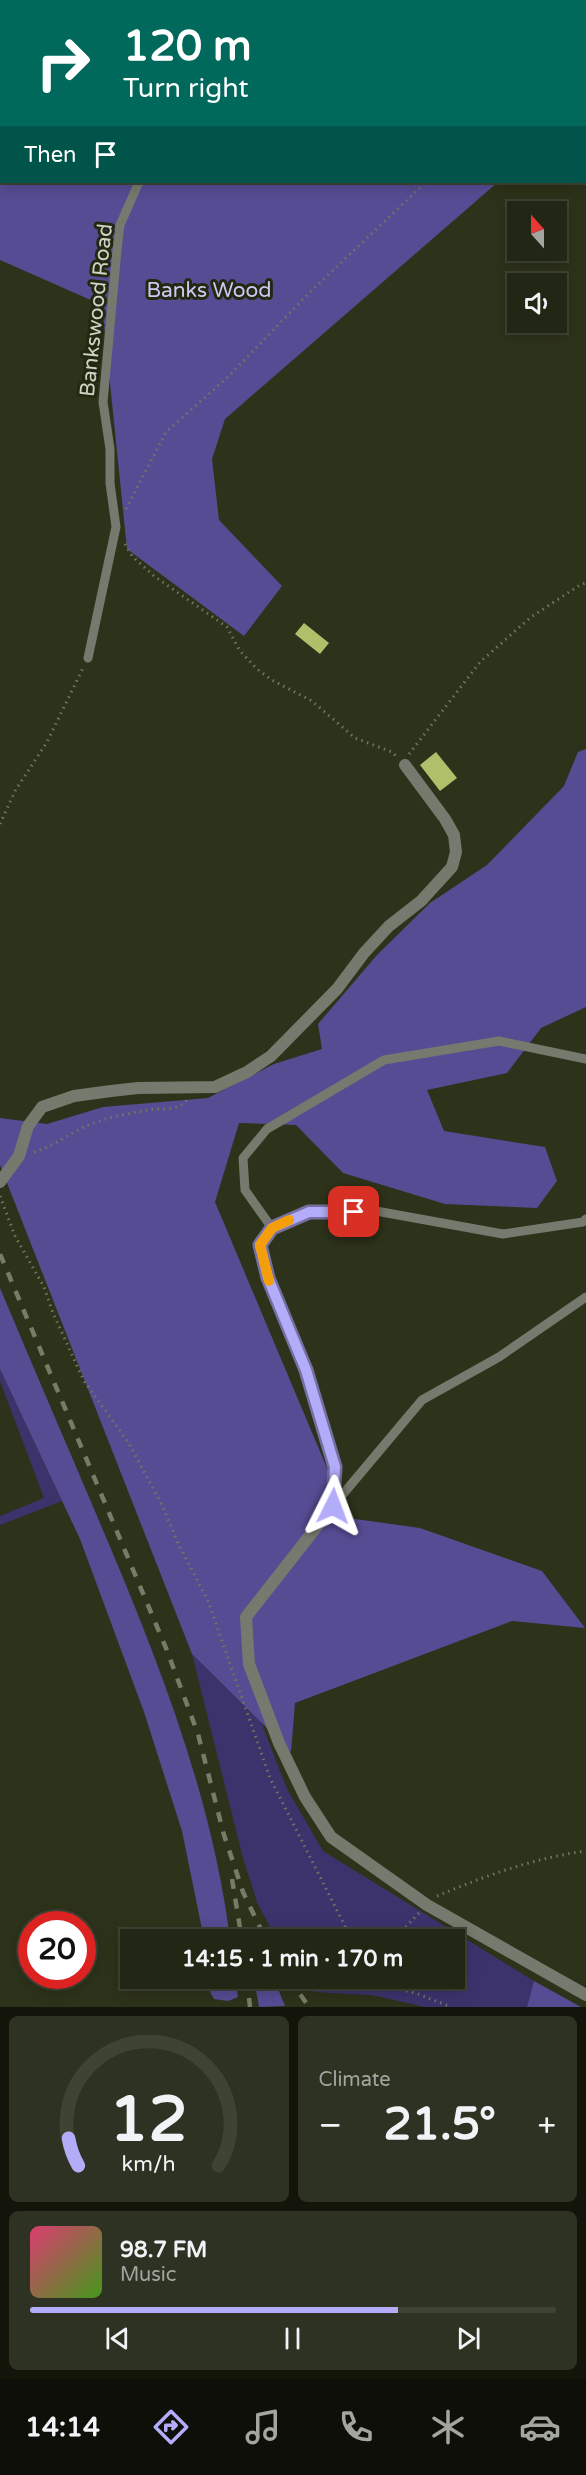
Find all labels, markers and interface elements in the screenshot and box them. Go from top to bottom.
text: 120 m [123,21,252,72]
icon: right [24,24,102,102]
text: Turn right [123,72,249,105]
icon: arrive [89,138,122,171]
text: Then [24,142,77,168]
north arrow [507,201,567,261]
map controls [507,201,567,333]
street label: Bankswood Road [75,222,118,398]
button: sound [507,273,567,333]
park label: Banks Wood [146,278,272,303]
pin [328,1186,379,1237]
icon: arrive [337,1195,370,1228]
position arrow [301,1474,365,1538]
speed limit sign: 20 [18,1911,96,1989]
text: 14:15 · 1 min · 170 m [182,1946,403,1972]
text: Climate [319,2068,391,2092]
text: 12 [110,2083,188,2158]
text: 21.5° [383,2098,496,2152]
text: − [319,2106,342,2145]
text: + [537,2106,556,2145]
text: km/h [122,2151,176,2177]
text: 98.7 FM [120,2237,207,2263]
text: Music [120,2263,176,2287]
icon: previous [101,2322,134,2355]
icon: pause [276,2322,309,2355]
icon: next [452,2322,485,2355]
icon: directions [150,2406,192,2448]
icon: music [242,2406,284,2448]
icon: phone [335,2406,377,2448]
icon: climate [427,2406,469,2448]
icon: car [519,2406,561,2448]
text: 14:14 [25,2411,100,2444]

